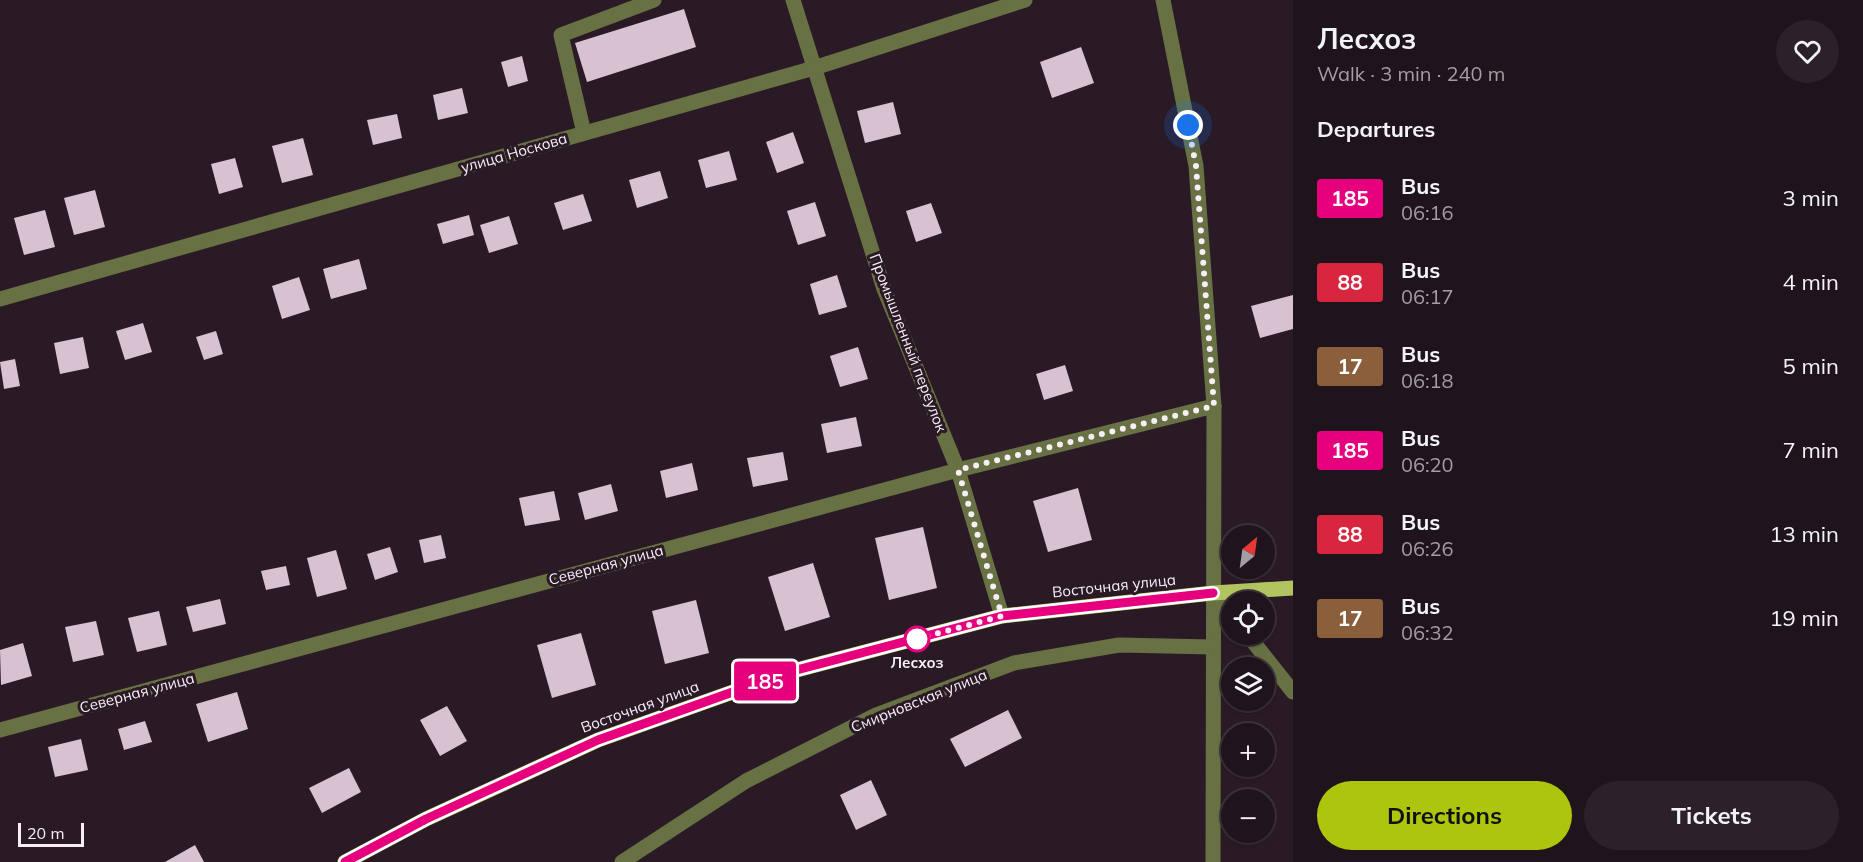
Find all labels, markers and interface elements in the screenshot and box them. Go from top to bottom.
button: heart [1776,20,1839,83]
text: Лесхоз [1317,21,1416,56]
text: Walk · 3 min · 240 m [1317,61,1505,86]
your location [1173,110,1203,140]
text: Departures [1317,115,1435,143]
street label: улица Носкова [459,128,569,177]
text: Bus [1401,172,1440,200]
text: 3 min [1783,184,1839,212]
text: 185 [1331,185,1369,211]
text: 06:16 [1401,200,1454,225]
street label: Промышленный переулок [866,251,952,436]
text: Bus [1401,256,1440,284]
text: 4 min [1783,268,1839,296]
text: 88 [1337,269,1363,295]
text: 06:17 [1401,284,1454,309]
text: Bus [1401,340,1440,368]
text: 5 min [1783,352,1839,380]
text: 17 [1337,353,1363,379]
text: 06:18 [1401,368,1454,393]
text: Bus [1401,424,1440,452]
text: 7 min [1783,436,1839,464]
text: 185 [1331,437,1369,463]
text: 06:20 [1401,452,1454,477]
text: Bus [1401,508,1440,536]
text: 13 min [1769,520,1839,548]
text: 88 [1337,521,1363,547]
north arrow [1221,525,1275,579]
map controls [1221,525,1275,843]
text: 06:26 [1401,536,1454,561]
street label: Северная улица [546,540,665,589]
street label: Восточная улица [1051,570,1177,601]
button: locate [1221,591,1275,645]
text: Bus [1401,592,1440,620]
text: 19 min [1769,604,1839,632]
text: 17 [1337,605,1363,631]
text: 06:32 [1401,620,1454,645]
marker: Лесхоз [904,626,930,652]
place label: Лесхоз [890,653,944,672]
button: layers [1221,657,1275,711]
line badge: 185 [730,662,800,700]
street label: Смирновская улица [848,665,990,737]
street label: Северная улица [77,668,196,717]
text: 185 [746,668,784,694]
street label: Восточная улица [578,676,702,737]
button: + [1221,723,1275,777]
button: Directions [1317,781,1572,850]
button: Tickets [1584,781,1839,850]
button: − [1221,789,1275,843]
scale bar [18,820,84,848]
text: 20 m [27,823,64,843]

